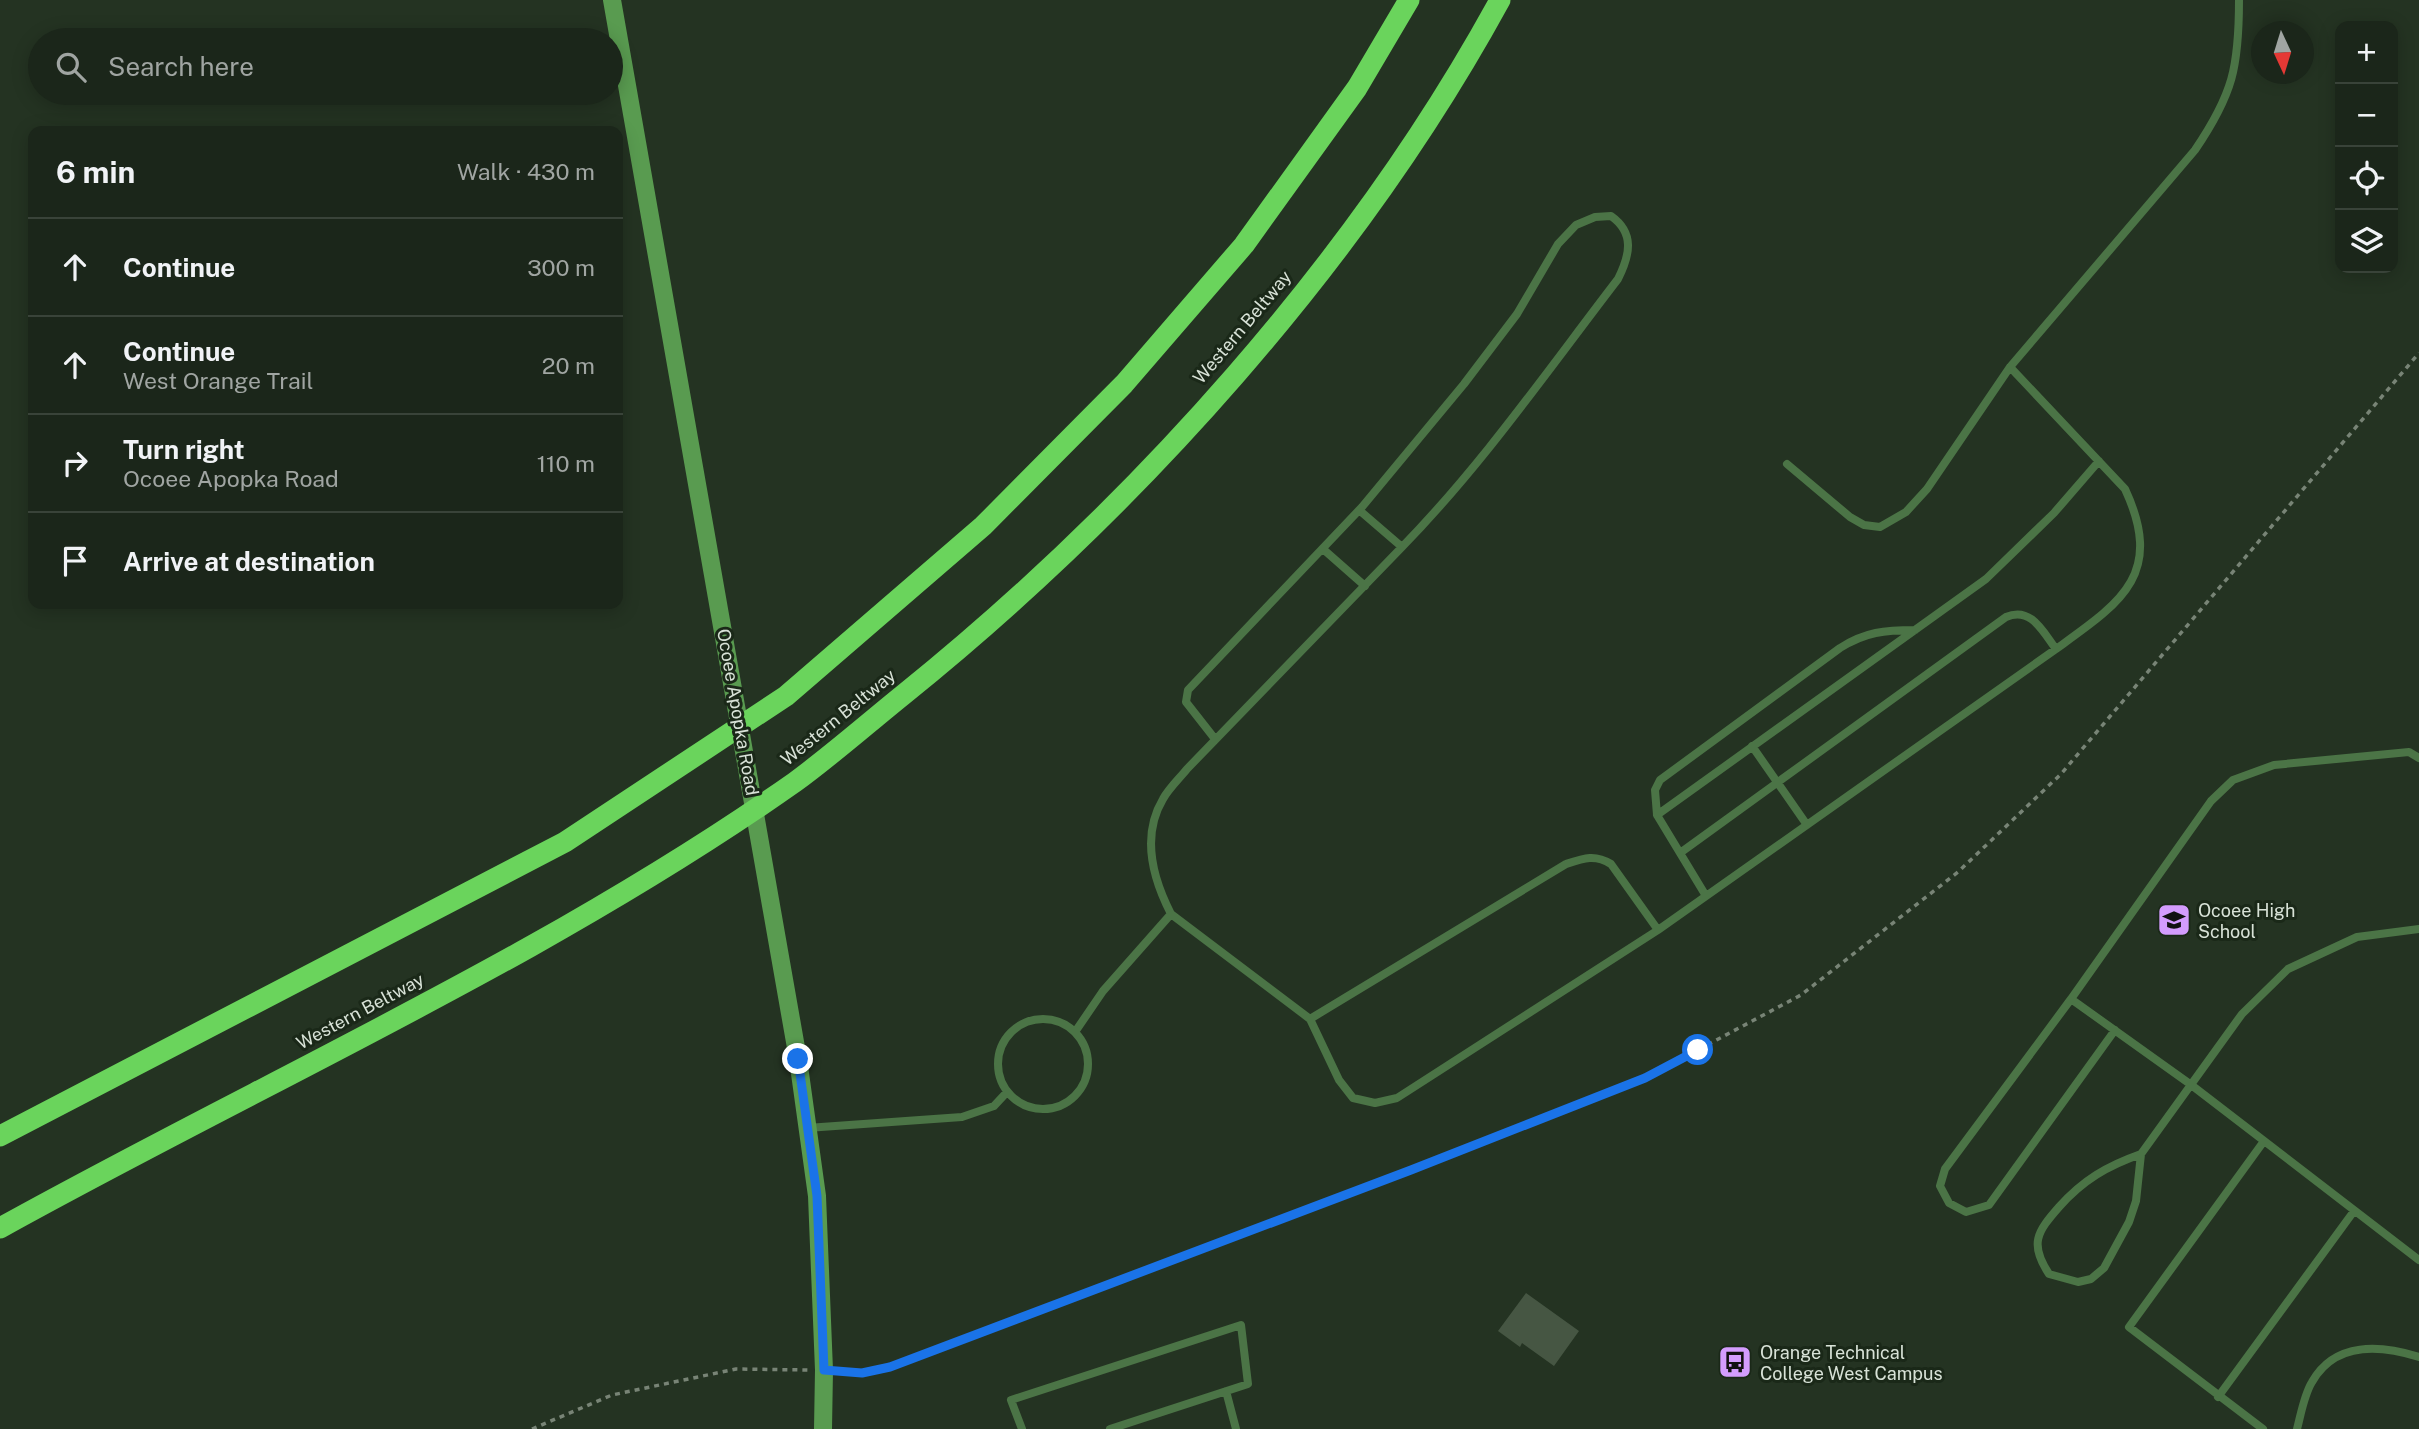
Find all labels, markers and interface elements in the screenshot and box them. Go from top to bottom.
north arrow [2251,21,2314,84]
map controls [2335,21,2398,273]
button: + [2335,21,2398,84]
search box [28,28,623,105]
icon: search [52,48,90,86]
text: Search here [108,51,254,82]
button: − [2335,84,2398,147]
button: locate [2335,147,2398,210]
text: 6 min [56,154,135,190]
text: Walk · 430 m [457,158,595,185]
button: layers [2335,210,2398,273]
icon: ahead [56,248,94,286]
text: Continue [123,252,235,283]
text: 300 m [527,254,595,281]
street label: Western Beltway [1189,266,1296,388]
text: Continue [123,336,235,367]
icon: ahead [56,346,94,384]
text: 20 m [542,352,595,379]
text: West Orange Trail [123,367,313,394]
text: Turn right [123,434,245,465]
icon: right [56,444,94,482]
text: 110 m [537,450,595,477]
text: Ocoee Apopka Road [123,465,339,492]
icon: arrive [56,542,94,580]
text: Arrive at destination [123,546,375,577]
street label: Ocoee Apopka Road [713,627,763,797]
street label: Western Beltway [776,664,900,770]
place label: Ocoee High School [2198,900,2295,942]
school or university icon: Ocoee High School [2155,901,2193,939]
street label: Western Beltway [293,968,428,1053]
route start [1682,1034,1713,1065]
route end [782,1043,813,1074]
place label: Orange Technical College West Campus [1760,1342,1943,1384]
bus stop icon: Orange Technical College West Campus [1716,1343,1754,1381]

